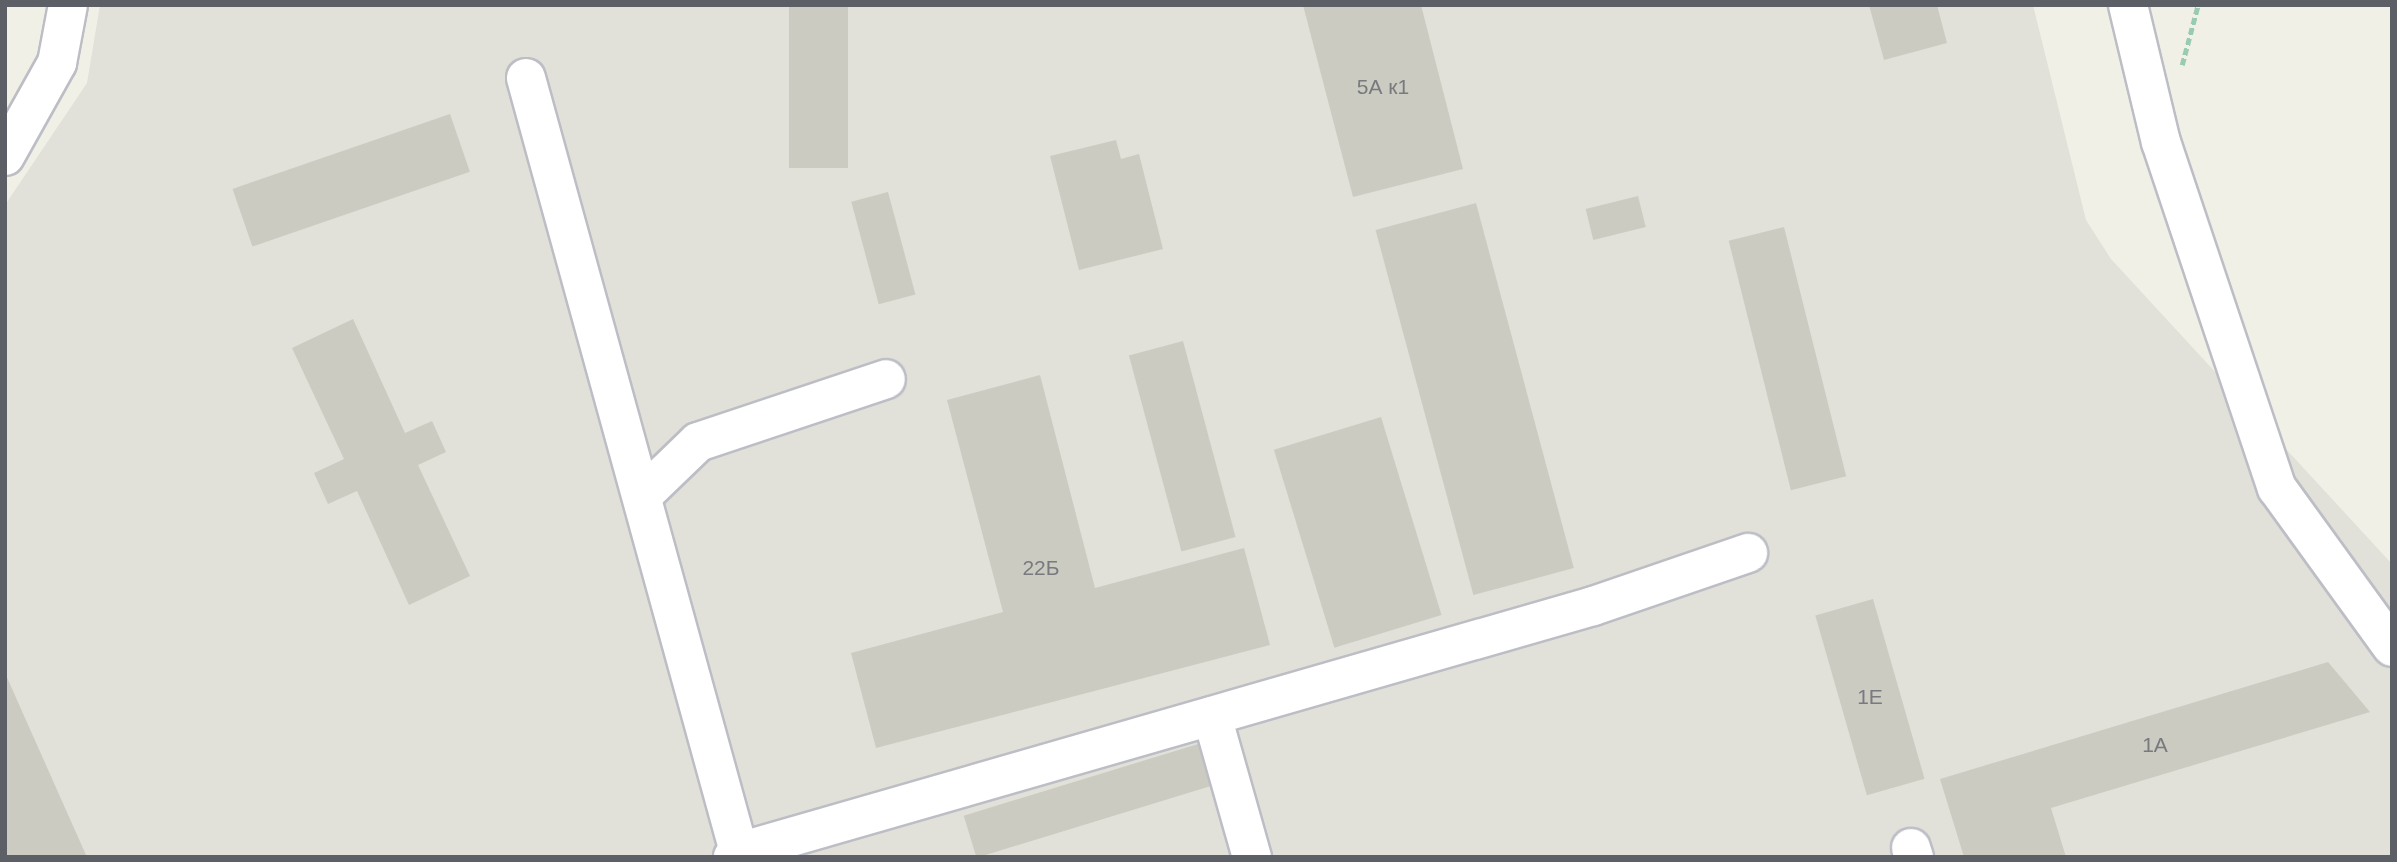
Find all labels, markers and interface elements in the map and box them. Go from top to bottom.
house number: 5А к1 [1357,74,1409,100]
house number: 22Б [1022,555,1060,581]
house number: 1Е [1857,684,1883,710]
house number: 1А [2142,732,2168,758]

